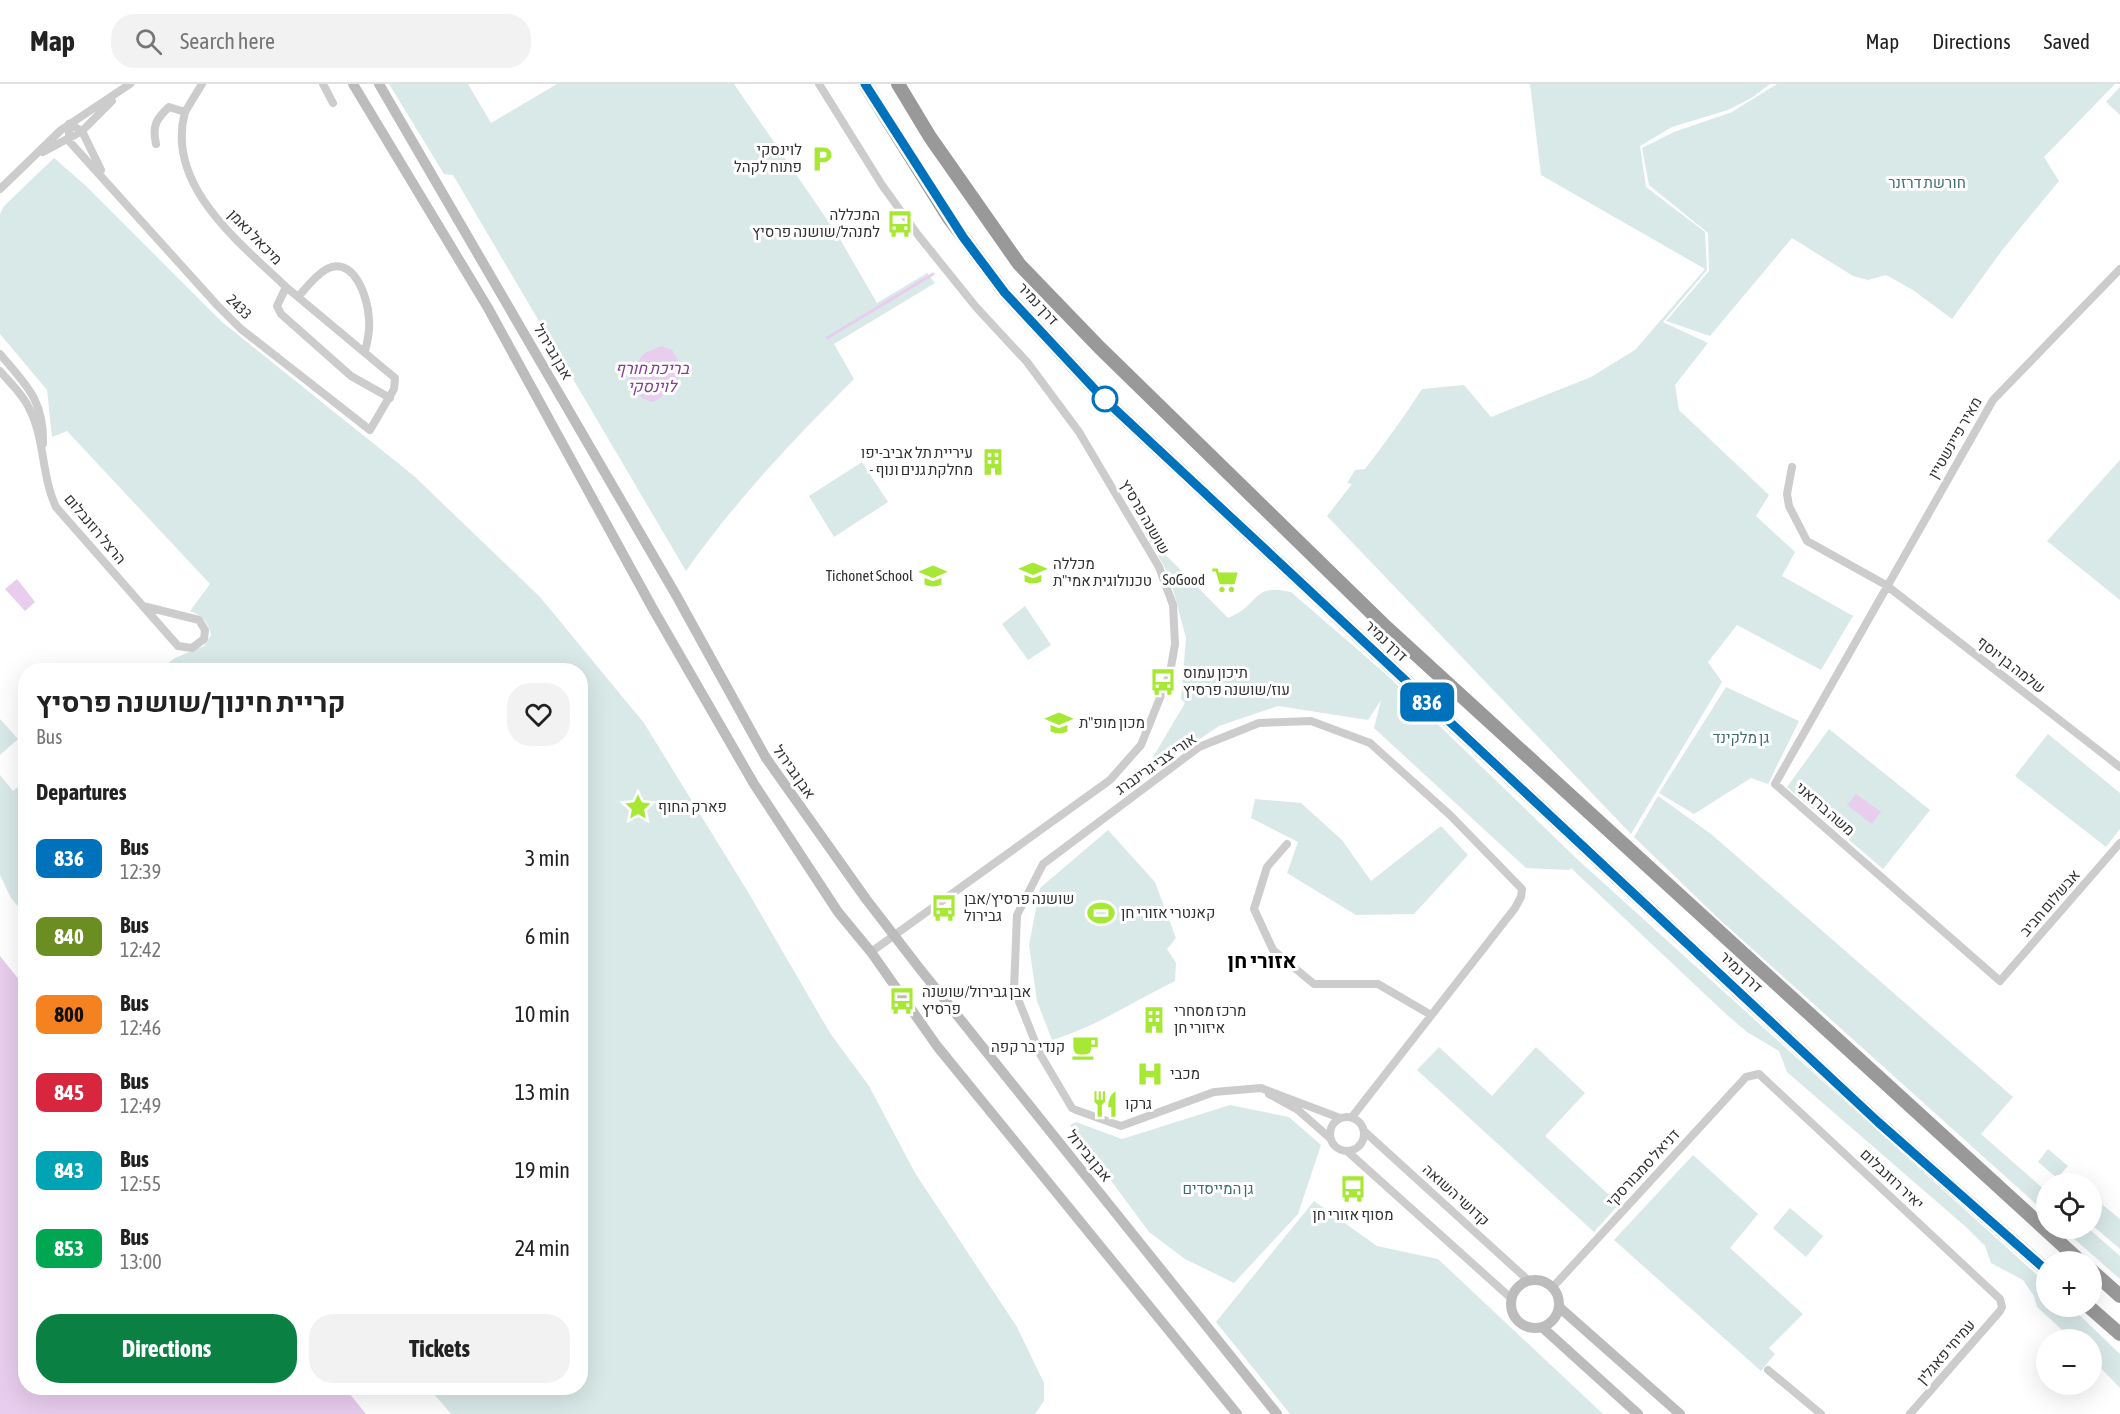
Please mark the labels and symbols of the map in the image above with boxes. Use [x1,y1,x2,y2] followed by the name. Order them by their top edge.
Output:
[734,141,802,175] place label: לוינסקי פתוח לקהל
[807,144,837,174] parking icon: לוינסקי פתוח לקהל
[1888,174,1966,191] park label: חורשת דרזנר
[225,205,286,268] street label: מיכאל נאמן
[752,206,880,240] place label: המכללה למנהל/שושנה פרסיץ
[885,209,915,239] bus stop icon: המכללה למנהל/שושנה פרסיץ
[1015,279,1062,328] street label: דרך נמיר
[223,291,255,323] street label: 2433
[531,321,576,383] street label: אבן גבירול
[615,359,689,396] water label: בריכת חורף לוינסקי
[1092,386,1118,412] unlabelled marker
[1924,394,1985,482] street label: מאיר פיינשטיין
[861,444,973,478] place label: עיריית תל אביב-יפו - מחלקת גנים ונוף
[978,447,1008,477] building icon: עיריית תל אביב-יפו - מחלקת גנים ונוף
[1117,476,1174,557] street label: שושנה פרסיץ
[61,490,130,567] street label: הרצל רוזנבלום
[1053,555,1152,589] place label: מכללה טכנולוגית אמי"ת
[1018,558,1048,588] school or university icon: מכללה טכנולוגית אמי"ת
[918,561,948,591] school or university icon: Tichonet School
[1210,565,1240,595] supermarket icon: SoGood
[826,567,913,584] place label: Tichonet School
[1162,571,1205,588] place label: SoGood
[1362,617,1411,665] street label: דרך נמיר
[1974,633,2049,696] street label: שלמה בן יוסף
[1183,664,1290,698] place label: תיכון עמוס עוז/שושנה פרסיץ
[1148,667,1178,697] bus stop icon: תיכון עמוס עוז/שושנה פרסיץ
[1392,682,1462,722] line badge: 836
[1044,708,1074,738] school or university icon: מכון מופ"ת
[1079,714,1145,731] place label: מכון מופ"ת
[1112,729,1199,798] street label: אורי צבי גרינברג
[1713,729,1769,746] park label: גן מלקינד
[770,742,819,802] street label: אבן גבירול
[1792,778,1858,839] street label: משה ברזאני
[623,792,653,822] place icon: פארק החוף
[658,798,727,815] place label: פארק החוף
[2016,866,2083,939] street label: אבשלום חביב
[964,890,1074,924] place label: שושנה פרסיץ/אבן גבירול
[929,893,959,923] bus stop icon: שושנה פרסיץ/אבן גבירול
[1086,898,1116,928] sports icon: קאנטרי אזורי חן
[1121,904,1215,921] place label: קאנטרי אזורי חן
[1227,948,1297,972] district label: אזורי חן
[1717,948,1766,996] street label: דרך נמיר
[922,983,1031,1017] place label: אבן גבירול/שושנה פרסיץ
[887,986,917,1016] bus stop icon: אבן גבירול/שושנה פרסיץ
[1174,1002,1246,1036] place label: מרכז מסחרי איזורי חן
[1139,1005,1169,1035] building icon: מרכז מסחרי איזורי חן
[1070,1032,1100,1062] cafe icon: קנדי בר קפה
[991,1038,1065,1055] place label: קנדי בר קפה
[1135,1059,1165,1089] hospital icon: מכבי
[1170,1065,1200,1082] place label: מכבי
[1090,1089,1120,1119] restaurant icon: גרקו
[1125,1095,1152,1112] place label: גרקו
[1603,1125,1683,1210] street label: דניאל סמבורסקי
[1063,1126,1115,1185] street label: אבן גבירול
[1857,1145,1927,1212] street label: יאיר רוזנבלום
[1420,1160,1493,1229] street label: קדושי השואה
[1338,1174,1368,1204] bus stop icon: מסוף אזורי חן
[1183,1180,1254,1197] park label: גן המייסדים
[1312,1206,1394,1223] place label: מסוף אזורי חן
[1913,1316,1978,1387] street label: עמיחי פאגלין

